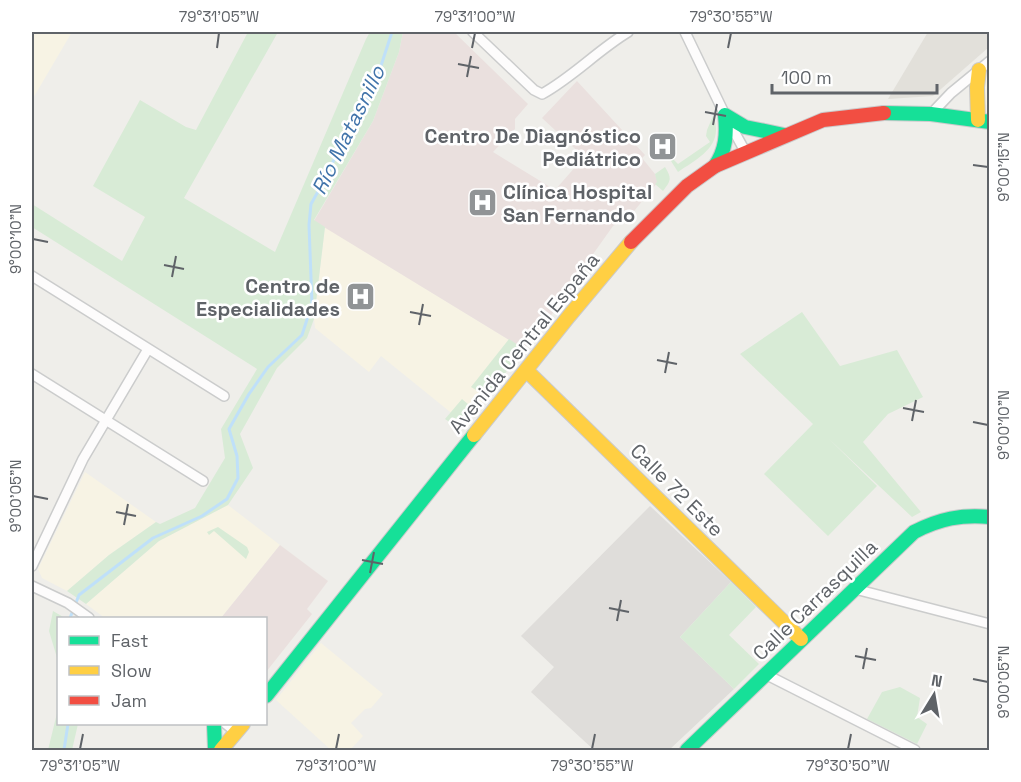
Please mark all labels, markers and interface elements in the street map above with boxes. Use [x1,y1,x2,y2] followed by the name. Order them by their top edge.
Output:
[179,7,259,26] text: 79°31'05"W
[435,7,515,26] text: 79°31'00"W
[689,7,773,26] text: 79°30'55"W
[772,57,937,95] scale bar
[305,60,391,199] water label: Río Matasnillo
[781,66,832,89] text: 100 m
[425,123,641,172] place label: Centro De Diagnóstico Pediátrico
[646,131,678,163] hospital icon: Centro De Diagnóstico Pediátrico
[994,132,1013,202] text: 9°00'15"N
[503,179,652,228] place label: Clínica Hospital San Fernando
[466,187,498,219] hospital icon: Clínica Hospital San Fernando
[6,204,25,274] text: 9°00'10"N
[443,247,605,439] street label: Avenida Central España
[196,273,340,322] place label: Centro de Especialidades
[345,281,377,313] hospital icon: Centro de Especialidades
[994,390,1013,460] text: 9°00'10"N
[625,438,729,542] street label: Calle 72 Este
[6,460,25,532] text: 9°00'05"N
[747,534,883,666] street label: Calle Carrasquilla
[57,617,267,725] legend
[111,629,148,652] text: Fast
[994,646,1013,718] text: 9°00'05"N
[111,659,152,682] text: Slow
[904,665,964,725] north arrow
[929,669,944,692] text: N
[111,689,147,712] text: Jam
[40,756,120,775] text: 79°31'05"W
[296,756,376,775] text: 79°31'00"W
[550,756,634,775] text: 79°30'55"W
[806,756,890,775] text: 79°30'50"W

